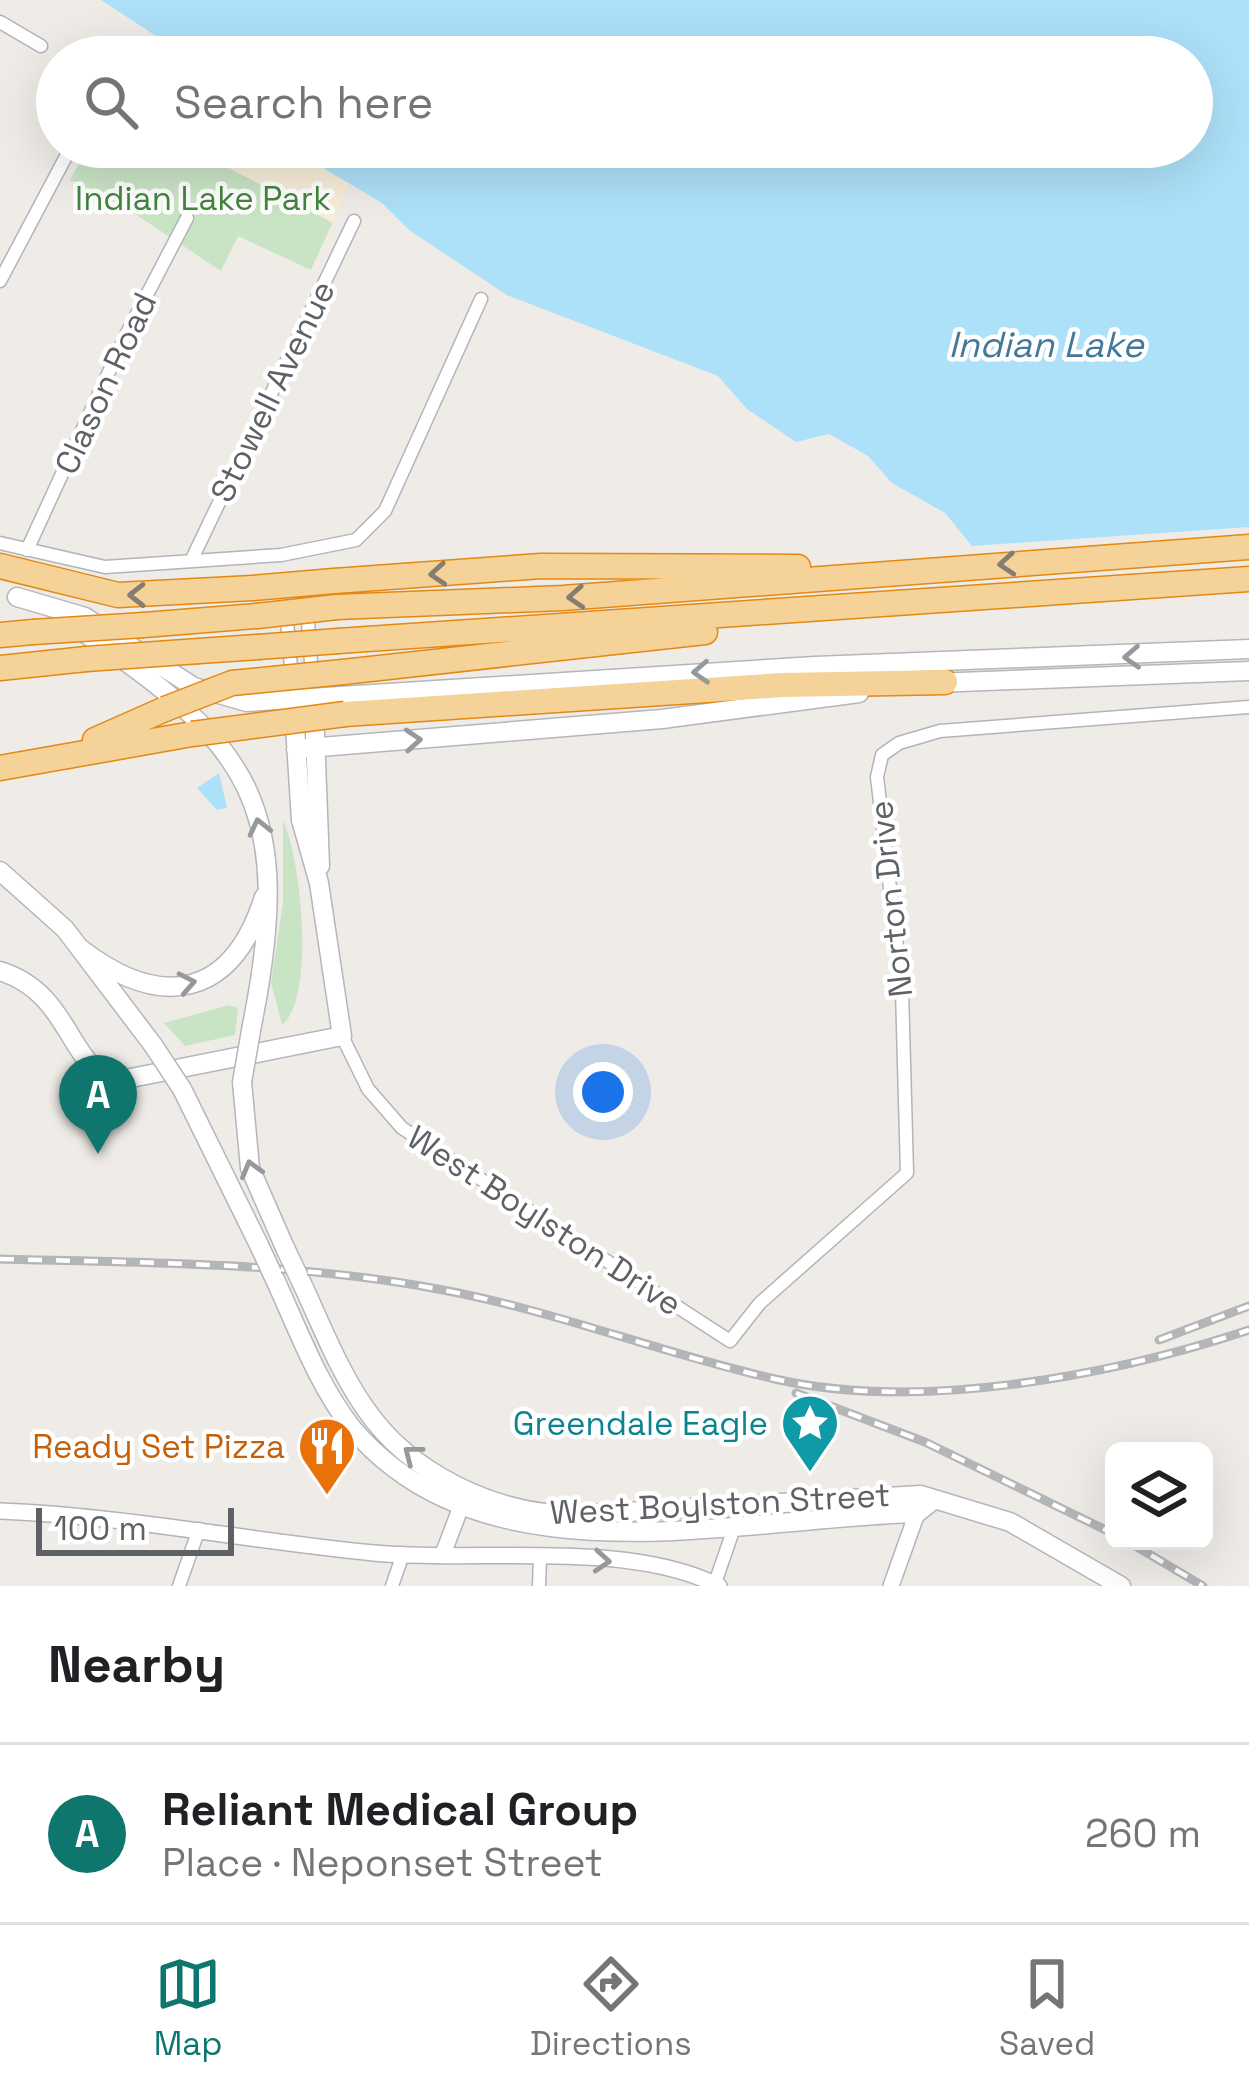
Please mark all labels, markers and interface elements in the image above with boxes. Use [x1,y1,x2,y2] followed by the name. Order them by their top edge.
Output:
[36,36,1213,168] search box
[78,69,144,135] icon: search
[174,74,433,131] text: Search here
[75,178,331,220] park label: Indian Lake Park
[201,274,345,509] street label: Stowell Avenue
[46,286,166,481] street label: Clason Road
[949,322,1145,368] water label: Indian Lake
[997,551,1016,577] one-way arrow
[428,560,447,586] one-way arrow
[127,582,145,608] one-way arrow
[566,583,585,609] one-way arrow
[1122,643,1141,669] one-way arrow
[691,659,710,685] one-way arrow
[404,727,423,753] one-way arrow
[860,798,922,999] street label: Norton Drive
[247,818,272,838] one-way arrow
[177,971,197,997] one-way arrow
[59,1055,137,1154] pin: A
[573,1062,633,1122] your location
[399,1116,690,1325] street label: West Boylston Drive
[241,1159,266,1180] one-way arrow
[779,1392,841,1474] place icon: Greendale Eagle
[513,1403,768,1445] place label: Greendale Eagle
[296,1415,358,1497] restaurant icon: Ready Set Pizza
[32,1426,285,1468] place label: Ready Set Pizza
[1105,1442,1213,1550] map controls
[1105,1442,1213,1550] button: layers
[403,1447,425,1468] one-way arrow
[549,1474,891,1534] street label: West Boylston Street
[36,1502,234,1555] scale bar
[54,1508,147,1550] text: 100 m
[593,1548,612,1574] one-way arrow
[48,1632,225,1697] text: Nearby
[162,1781,638,1838] text: Reliant Medical Group
[75,1809,99,1858] text: A
[1085,1809,1201,1858] text: 260 m
[162,1838,603,1887] text: Place · Neponset Street
[154,1951,222,2065] tab: Map
[530,1951,692,2065] tab: Directions
[999,1951,1095,2065] tab: Saved

